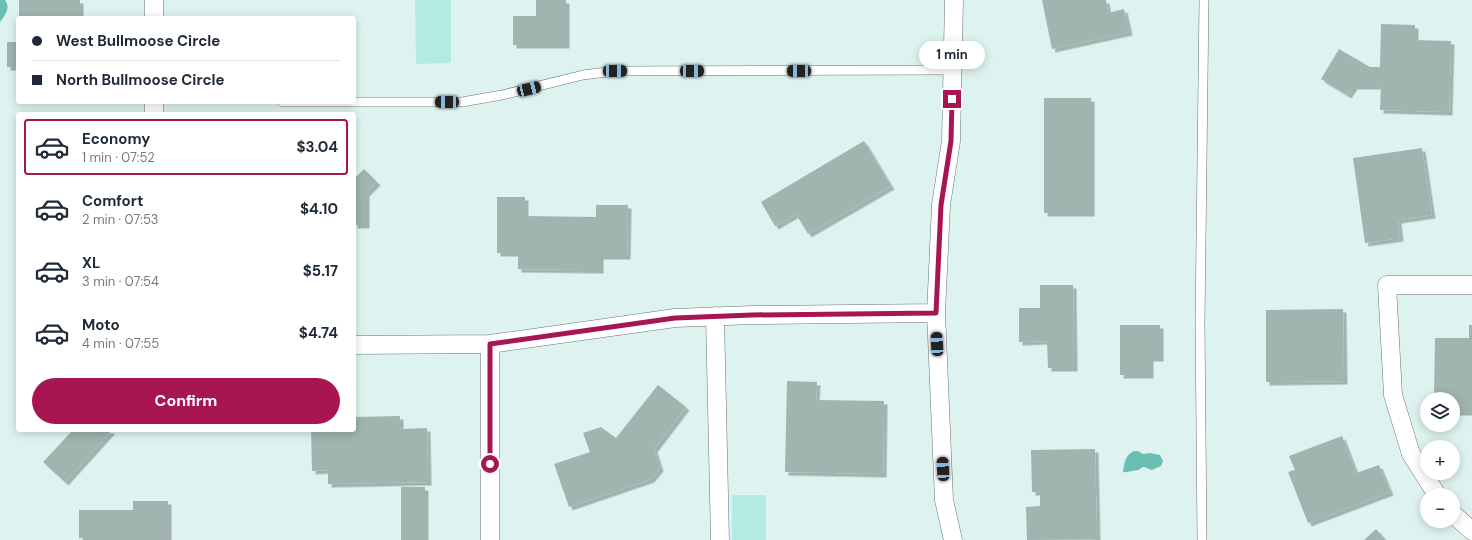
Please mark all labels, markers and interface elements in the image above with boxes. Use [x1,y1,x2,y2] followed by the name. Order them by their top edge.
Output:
[56,31,220,51] text: West Bullmoose Circle
[919,41,985,69] callout: 1 min
[936,46,968,63] text: 1 min
[603,65,627,77] car
[680,65,704,77] car
[787,65,811,77] car
[56,70,225,90] text: North Bullmoose Circle
[516,80,542,98] car
[943,90,961,108] route end
[435,96,459,108] car
[34,129,70,165] icon: car
[82,129,150,149] text: Economy
[296,137,338,157] text: $3.04
[82,149,155,166] text: 1 min · 07:52
[34,191,70,227] icon: car
[82,191,143,211] text: Comfort
[300,199,338,219] text: $4.10
[82,211,159,228] text: 2 min · 07:53
[34,253,70,289] icon: car
[82,253,100,273] text: XL
[303,261,338,281] text: $5.17
[82,273,159,290] text: 3 min · 07:54
[34,315,70,351] icon: car
[82,315,120,335] text: Moto
[299,323,338,343] text: $4.74
[930,332,944,356] car
[82,335,159,352] text: 4 min · 07:55
[32,378,340,424] button: Confirm
[1420,392,1460,528] map controls
[1420,392,1460,432] button: layers
[1420,440,1460,480] button: +
[481,455,499,473] route start
[936,457,950,481] car
[1420,488,1460,528] button: −

